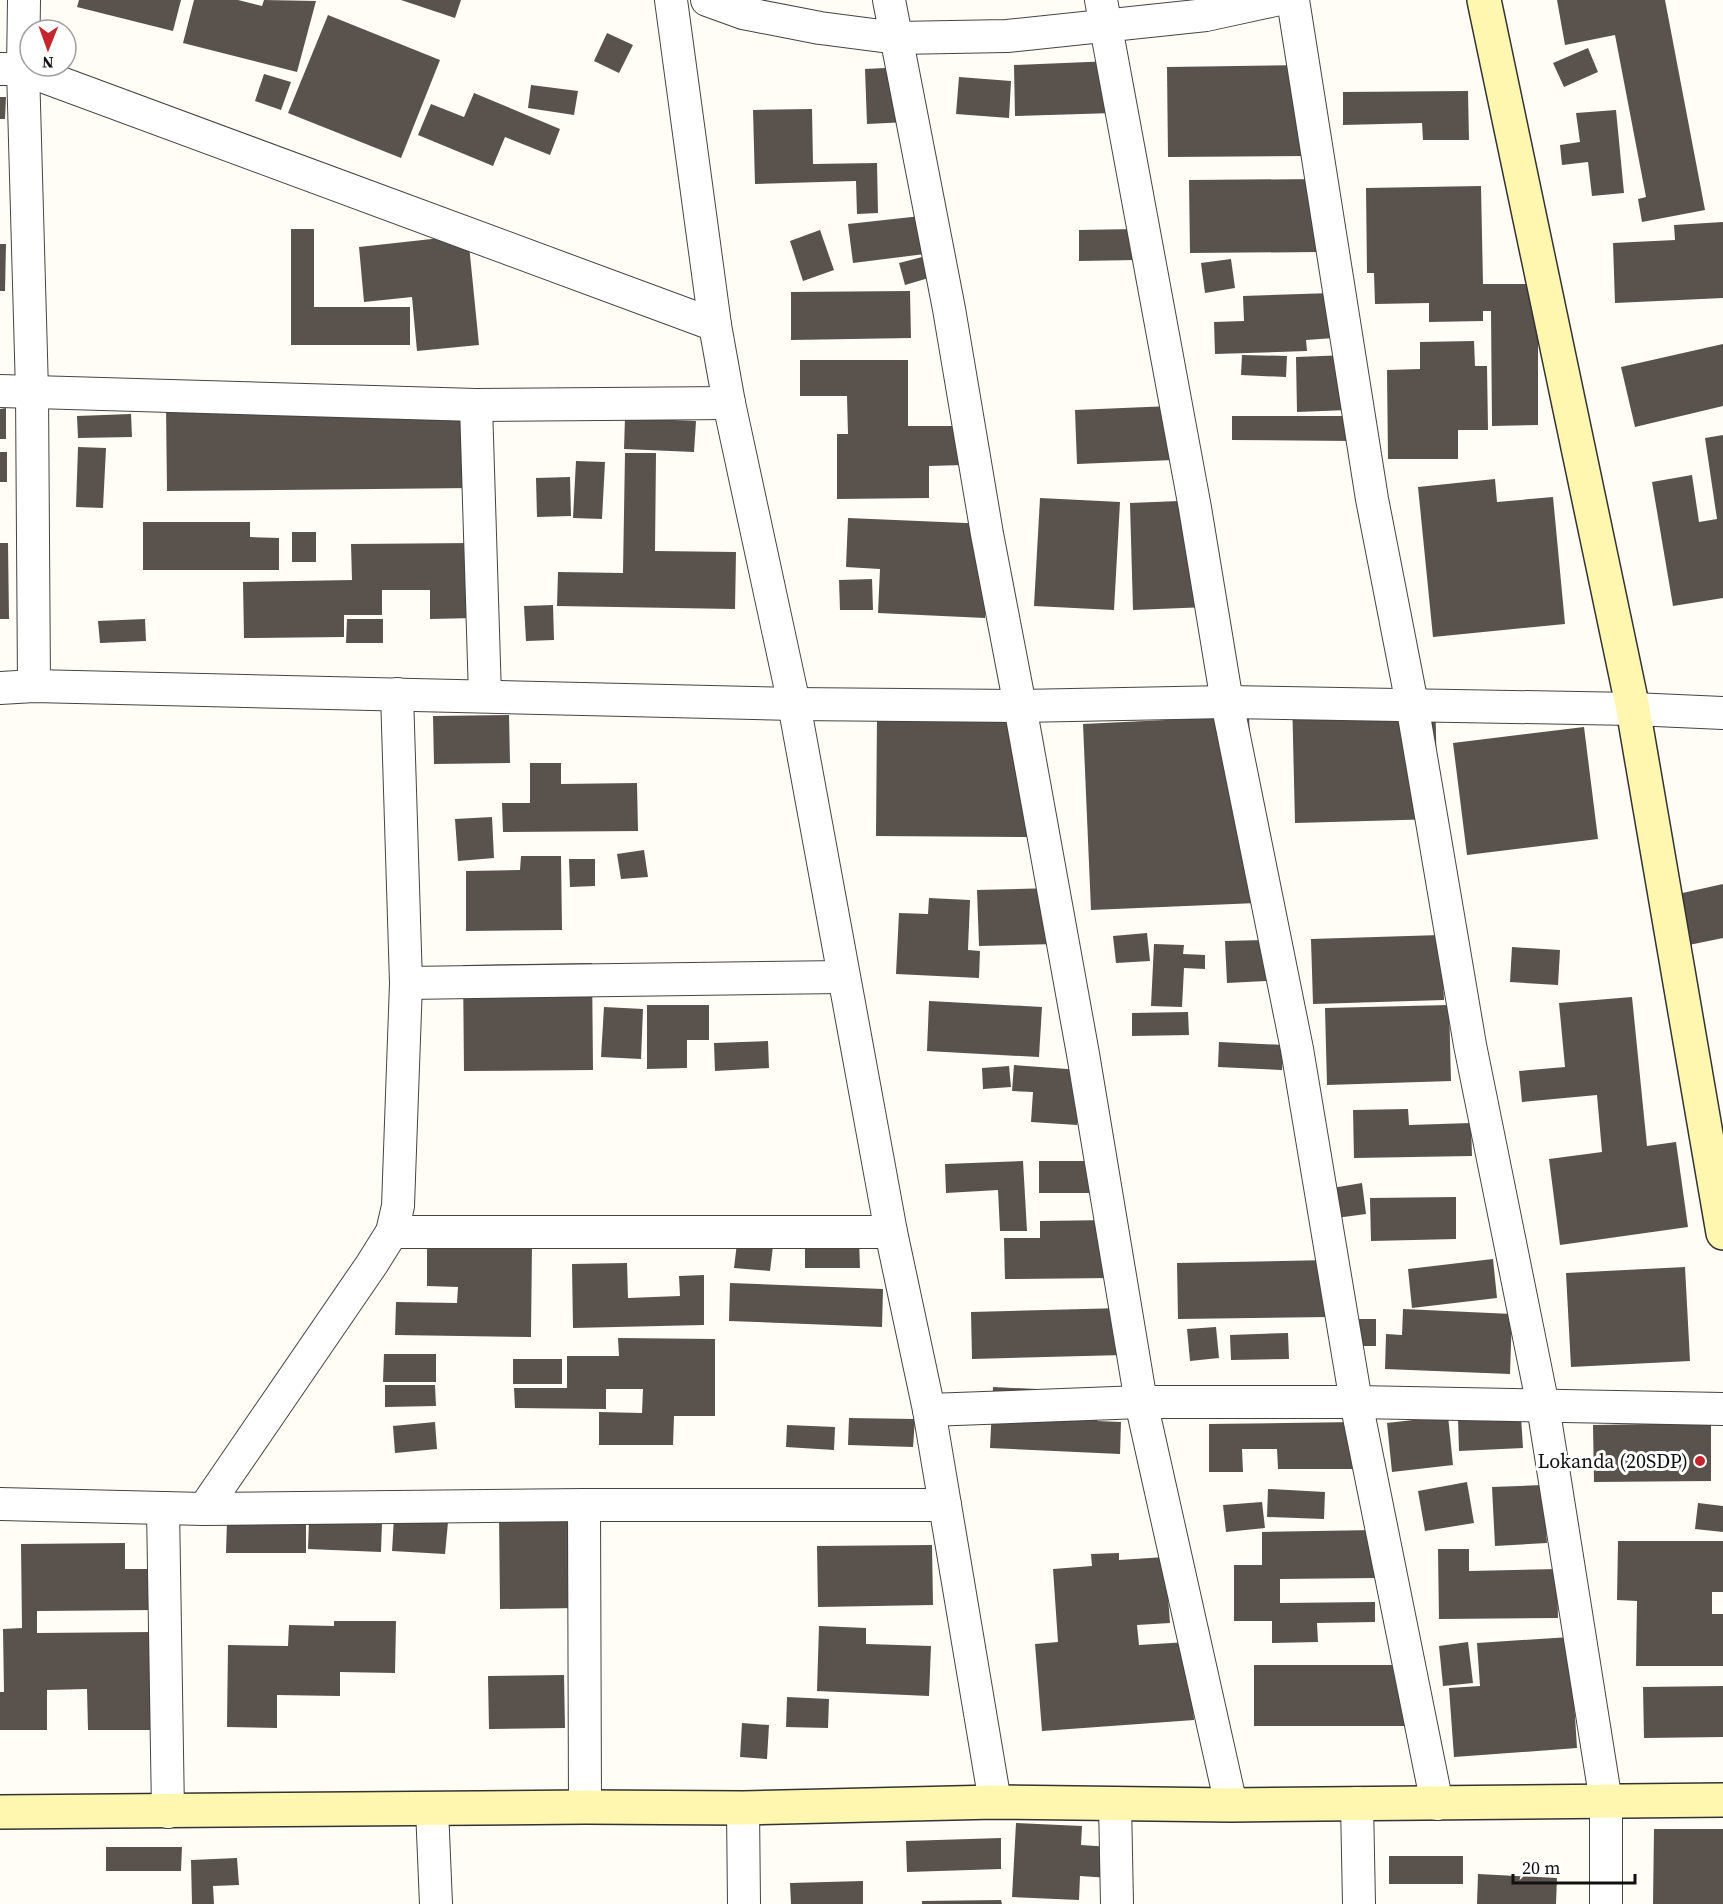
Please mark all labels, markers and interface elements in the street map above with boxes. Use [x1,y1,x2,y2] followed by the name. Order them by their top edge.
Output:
[18,18,78,78] north arrow
[41,52,54,74] text: N
[1537,1447,1688,1475] place label: Lokanda (20SDP)
[1693,1454,1707,1468] marker: Lokanda (20SDP)
[1513,1847,1634,1885] scale bar
[1522,1855,1560,1880] text: 20 m

